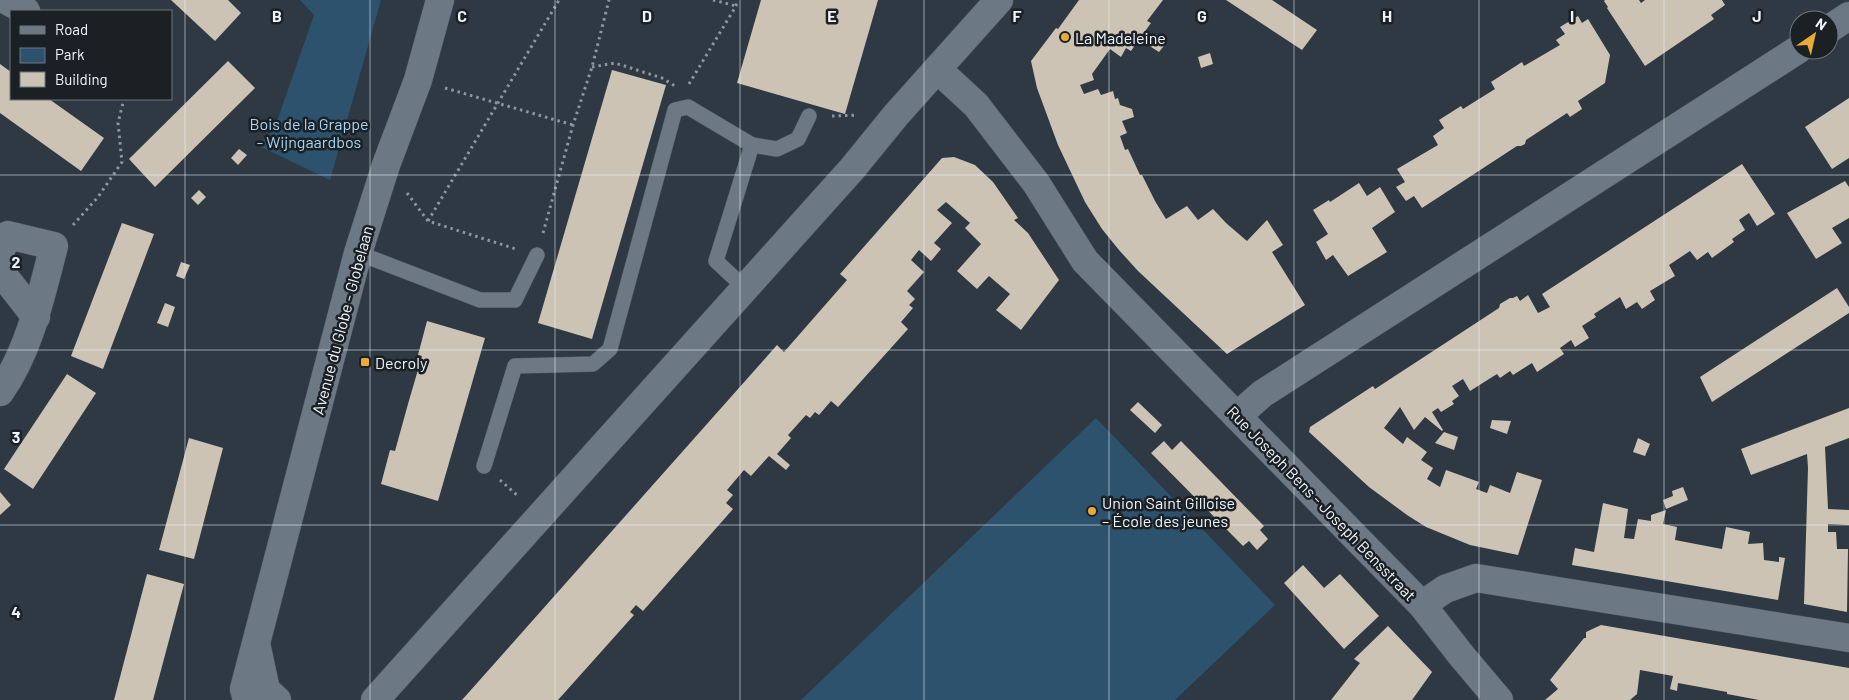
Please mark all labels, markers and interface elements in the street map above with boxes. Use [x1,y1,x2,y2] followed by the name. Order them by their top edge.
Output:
[272,6,282,25] text: B
[457,6,467,25] text: C
[642,6,652,25] text: D
[827,6,837,25] text: E
[1013,6,1022,25] text: F
[1197,6,1207,25] text: G
[1382,6,1392,25] text: H
[1570,6,1574,25] text: I
[1752,6,1762,25] text: J
[10,10,172,100] legend
[1789,10,1839,60] north arrow
[1813,14,1830,33] text: N
[55,20,88,38] text: Road
[1075,28,1166,47] place label: La Madeleine
[1059,31,1071,43] marker: La Madeleine
[55,45,85,63] text: Park
[55,70,108,88] text: Building
[249,114,369,151] park label: Bois de la Grappe - Wijngaardbos
[308,224,376,416] street label: Avenue du Globe - Globelaan
[12,252,21,271] text: 2
[375,353,428,372] place label: Decroly
[359,356,371,368] marker: Decroly
[1224,402,1420,604] street label: Rue Joseph Bens - Joseph Bensstraat
[12,427,20,446] text: 3
[1102,493,1235,530] place label: Union Saint Gilloise – École des jeunes
[1086,505,1098,517] marker: Union Saint Gilloise – École des jeunes
[11,602,21,621] text: 4

